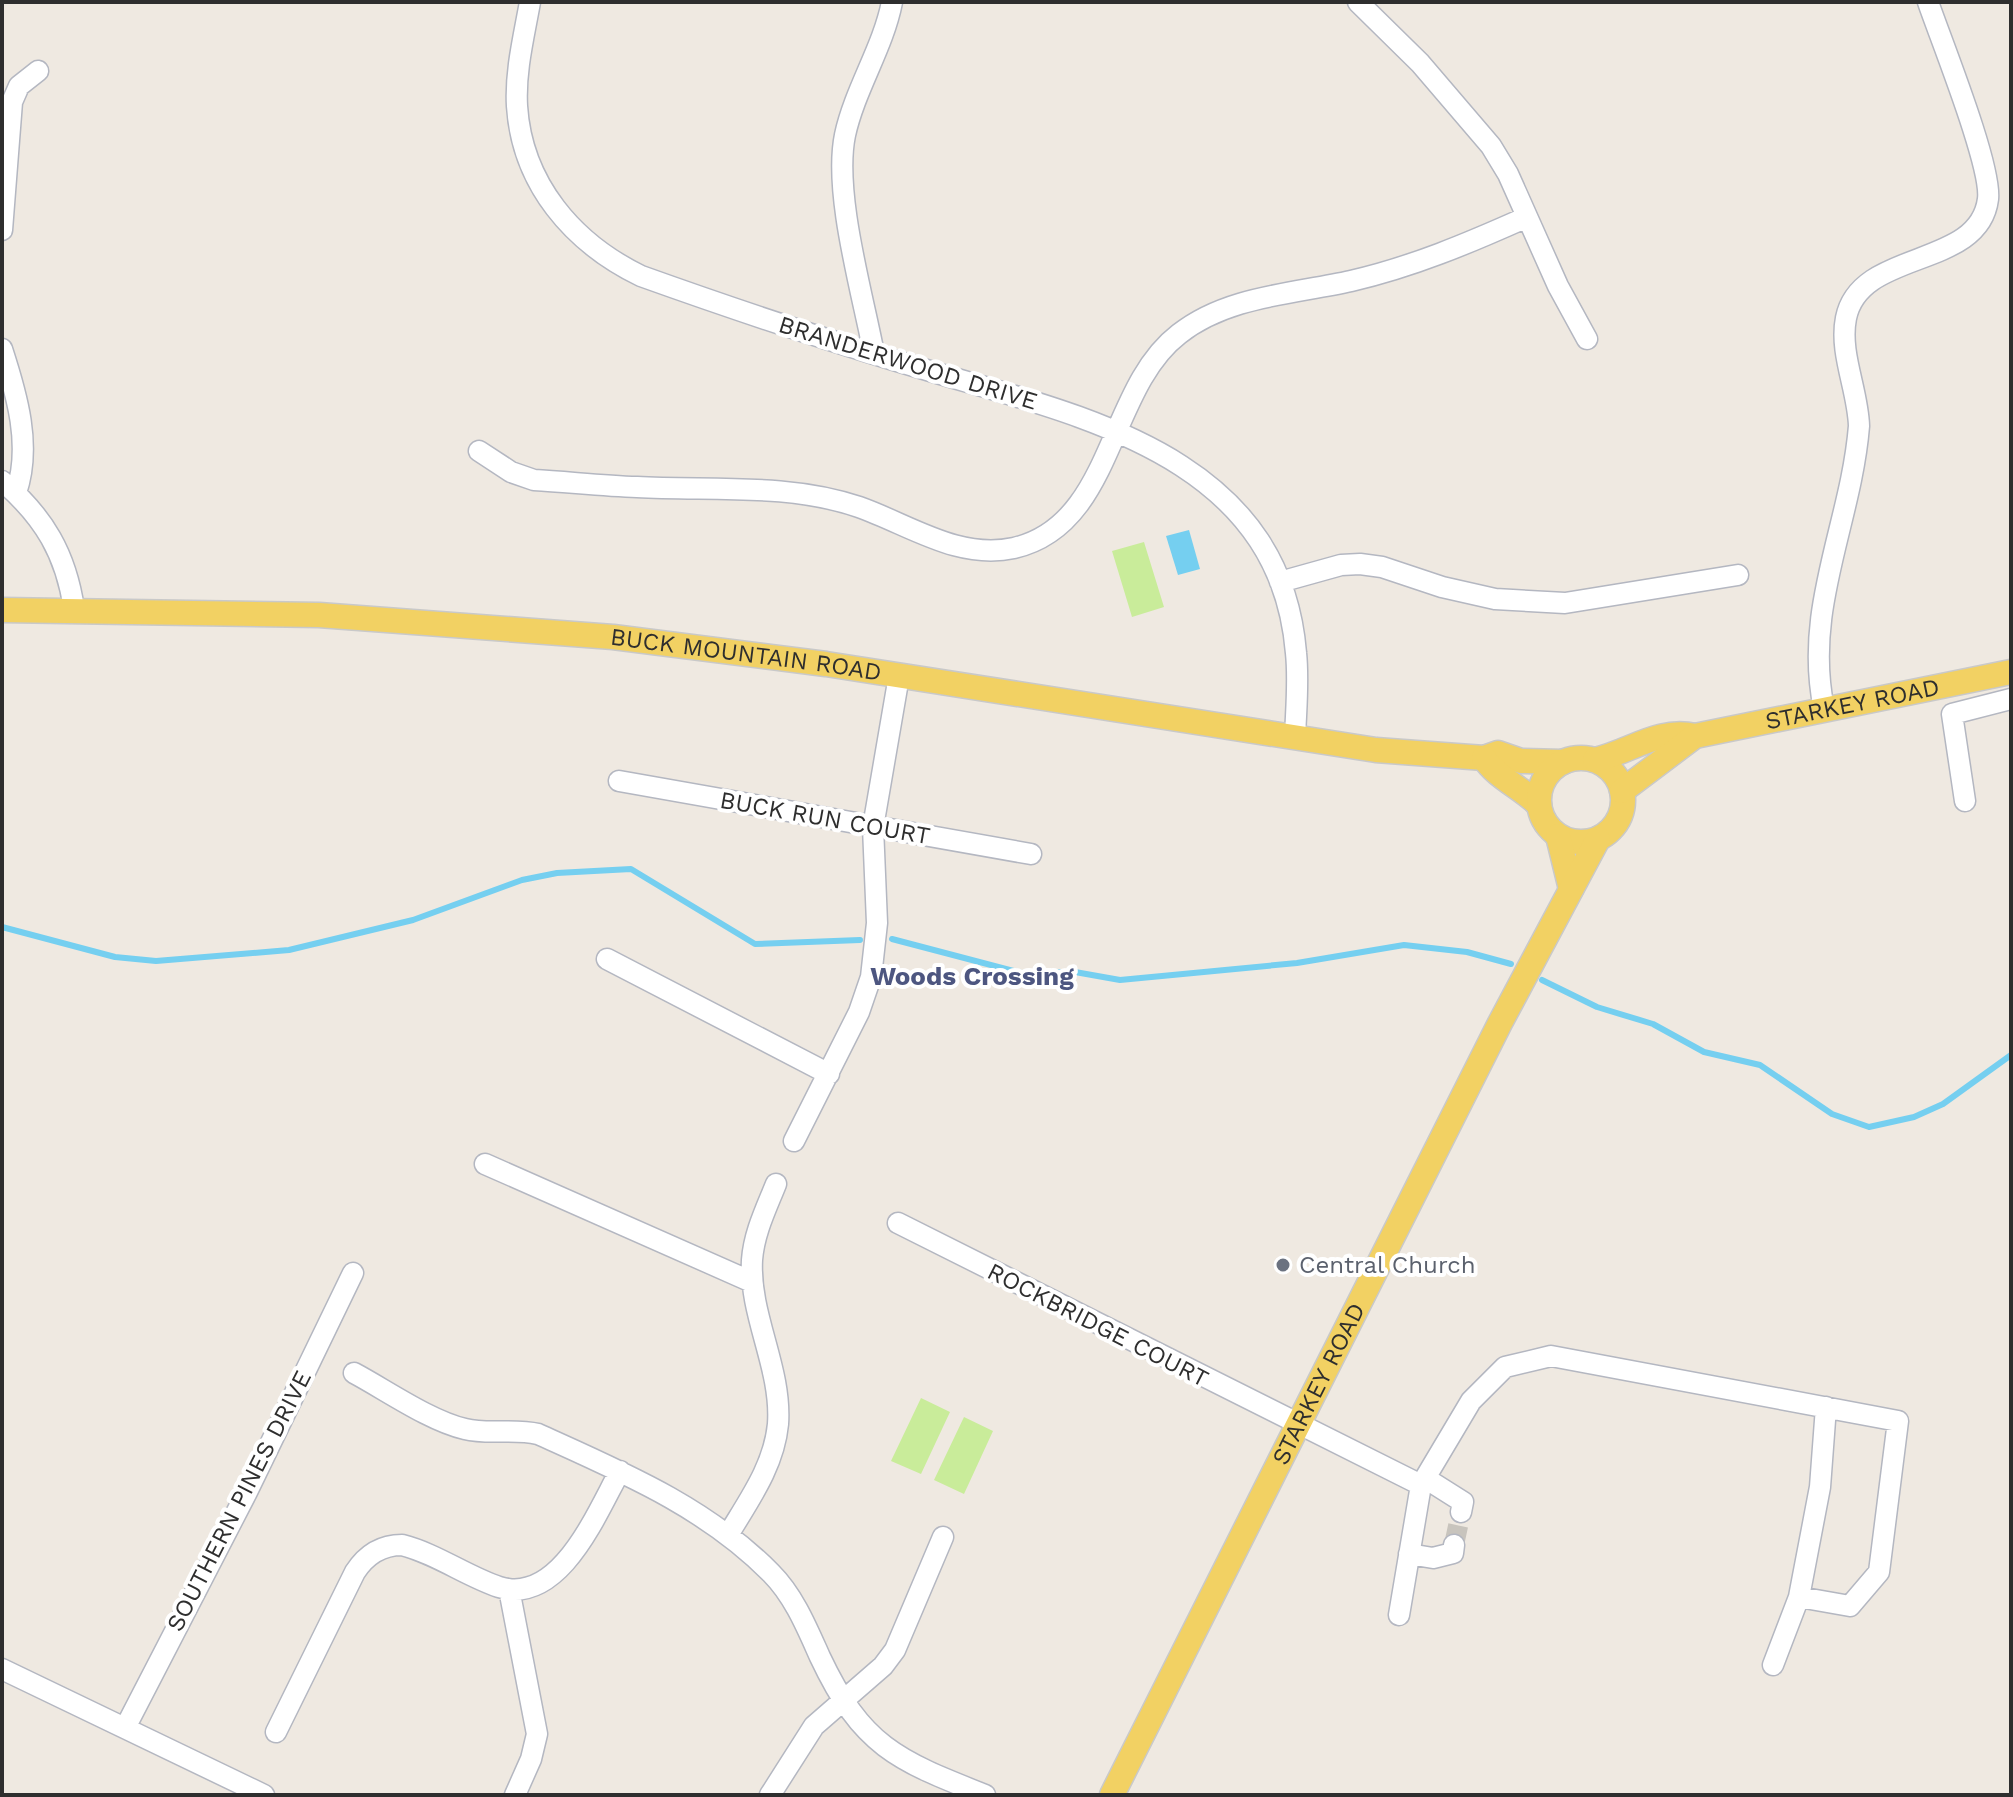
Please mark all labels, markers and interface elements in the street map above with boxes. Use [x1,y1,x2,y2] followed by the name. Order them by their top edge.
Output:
[775,310,1041,416] street label: BRANDERWOOD DRIVE
[609,623,884,687] street label: BUCK MOUNTAIN ROAD
[1763,673,1942,735] street label: STARKEY ROAD
[718,786,932,850] street label: BUCK RUN COURT
[870,961,1074,991] district label: Woods Crossing
[1299,1251,1476,1279] place label: Central Church
[1274,1256,1292,1274] marker: Central Church
[983,1257,1213,1393] street label: ROCKBRIDGE COURT
[1266,1299,1371,1469] street label: STARKEY ROAD
[161,1366,317,1636] street label: SOUTHERN PINES DRIVE

